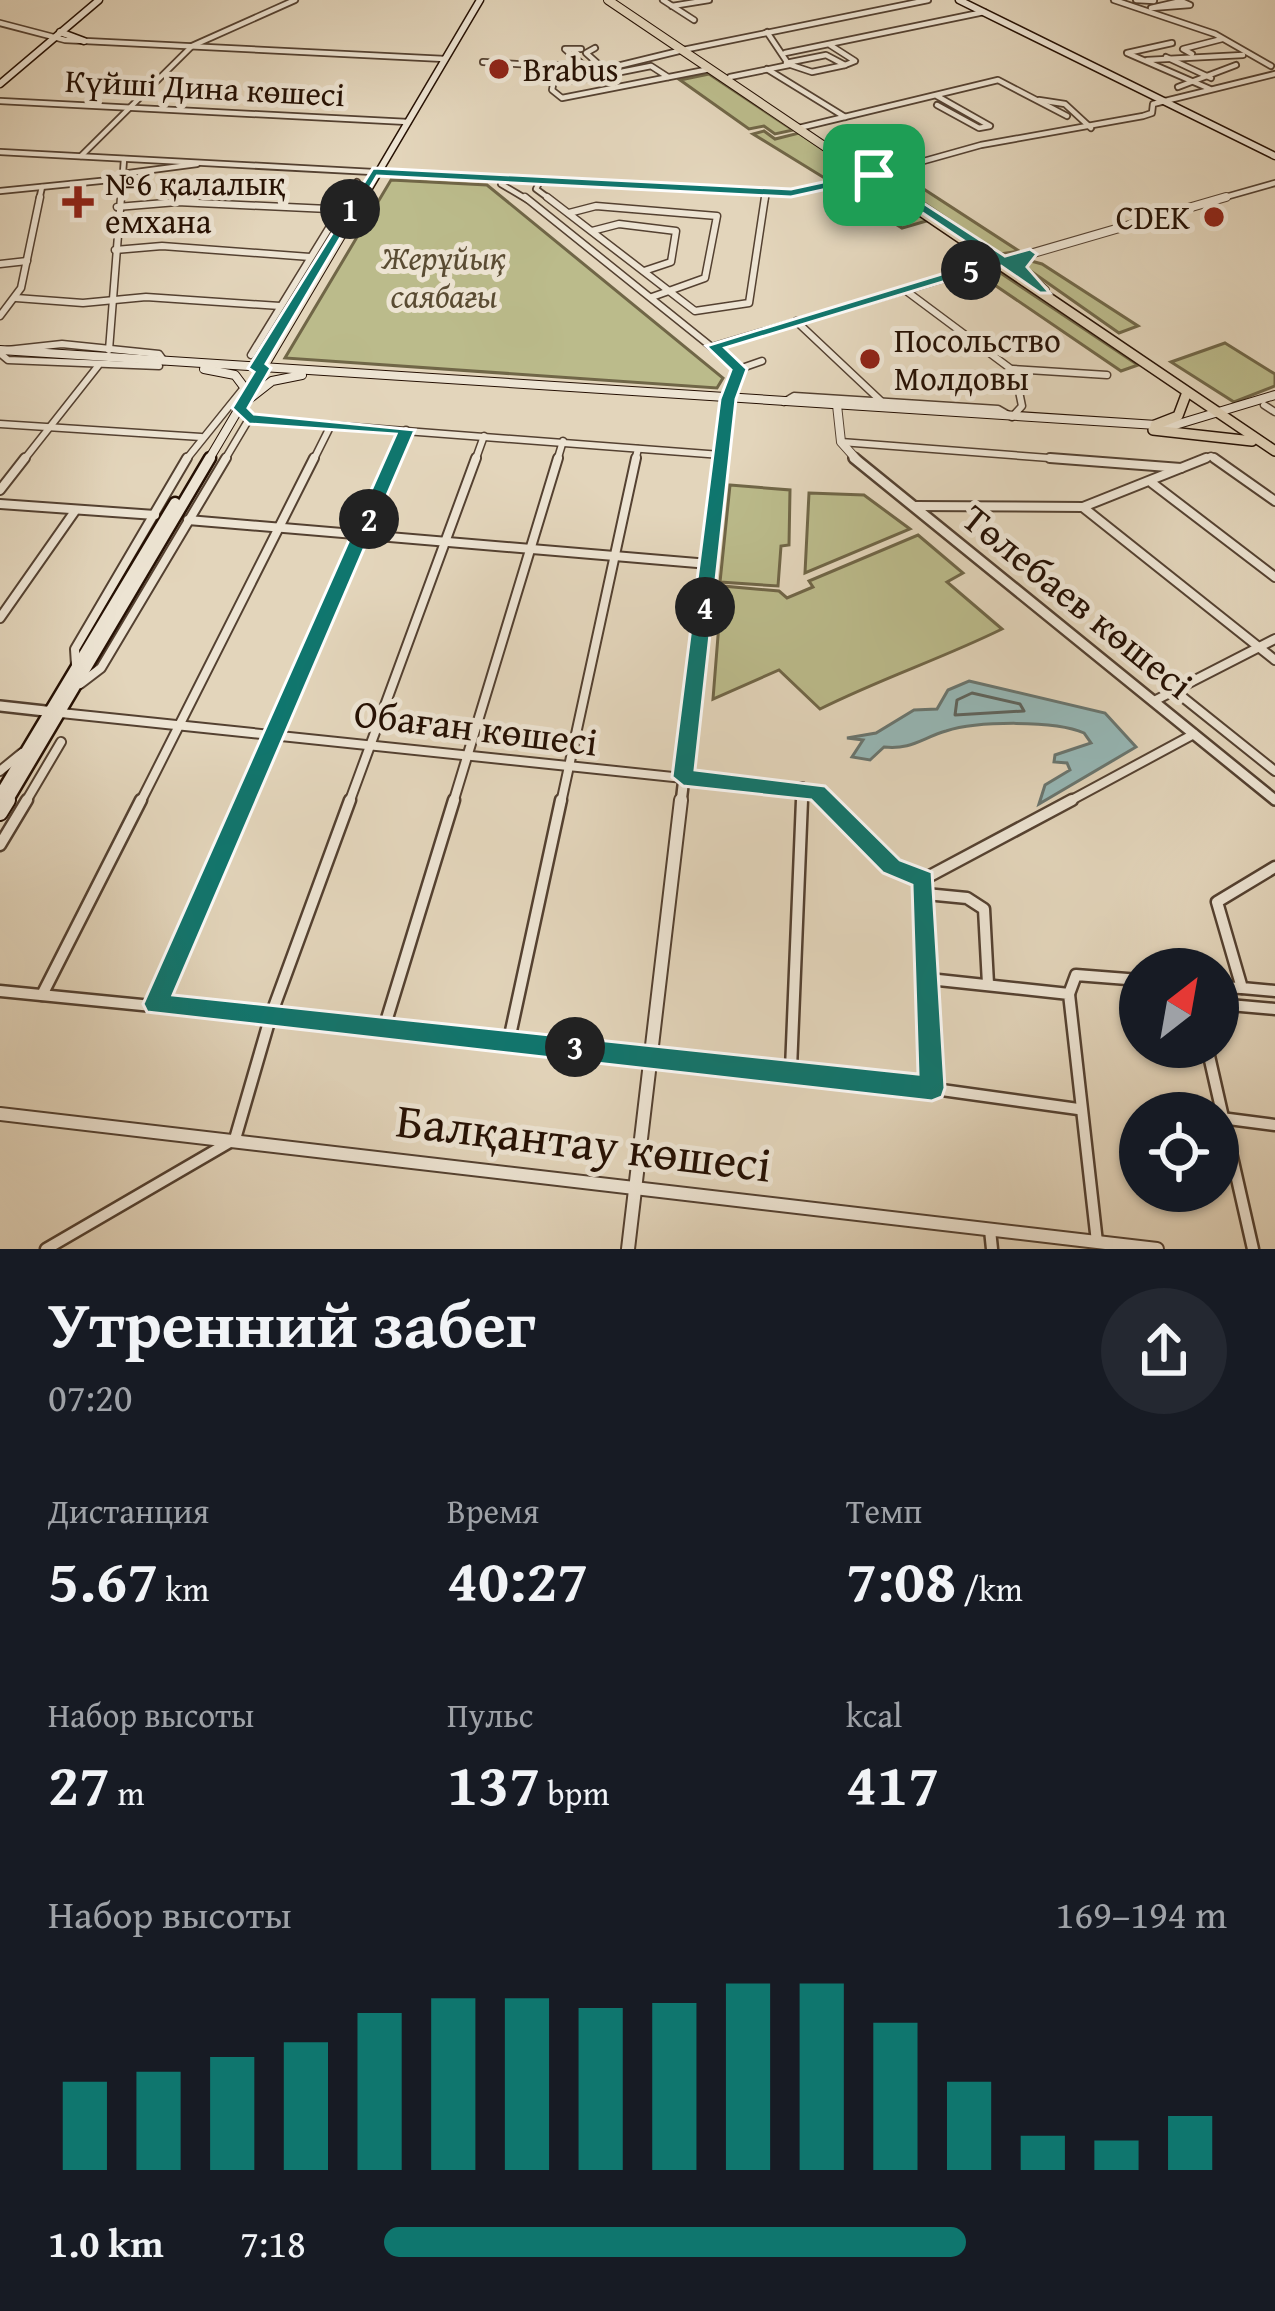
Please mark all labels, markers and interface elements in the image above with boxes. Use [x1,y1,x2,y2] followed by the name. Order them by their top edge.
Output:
[523,45,619,93] place label: Brabus
[64,56,346,118] street label: Күйші Дина көшесі
[486,56,512,82] marker: Brabus
[823,124,925,226] pin
[841,142,907,208] icon: arrive
[105,159,286,245] place label: №6 қалалық емхана
[320,179,380,239] pin: 1
[341,185,359,233] text: 1
[62,186,94,218] marker: №6 қалалық емхана
[1116,193,1190,241] place label: CDEK
[1201,204,1227,230] marker: CDEK
[381,233,506,319] park label: Жерұйық саябағы
[941,240,1001,300] pin: 5
[962,246,980,294] text: 5
[894,316,1061,402] place label: Посольство Молдовы
[857,346,883,372] marker: Посольство Молдовы
[339,489,399,549] pin: 2
[951,490,1206,712] street label: Төлебаев көшесі
[360,495,378,543] text: 2
[675,577,735,637] pin: 4
[696,583,714,631] text: 4
[351,683,601,770] street label: Обаған көшесі
[1119,948,1239,1068] north arrow
[1119,948,1239,1212] map controls
[545,1017,605,1077] pin: 3
[566,1023,584,1071] text: 3
[393,1083,775,1200] street label: Балқантау көшесі
[1119,1092,1239,1212] button: locate
[48,1274,536,1371] text: Утренний забег
[1101,1288,1227,1414] button: share
[48,1368,133,1425] text: 07:20
[48,1487,209,1535] text: Дистанция
[447,1487,539,1535] text: Время
[846,1487,922,1535] text: Темп
[48,1535,158,1623] text: 5.67
[447,1535,588,1623] text: 40:27
[846,1535,956,1623] text: 7:08
[158,1565,209,1613] text: km
[956,1565,1023,1613] text: /km
[48,1691,254,1739] text: Набор высоты
[447,1691,533,1739] text: Пульс
[846,1691,902,1739] text: kcal
[48,1739,110,1827] text: 27
[447,1739,540,1827] text: 137
[846,1739,939,1827] text: 417
[110,1769,144,1817] text: m
[540,1769,609,1817] text: bpm
[48,1885,292,1942] text: Набор высоты
[1055,1885,1227,1942] text: 169–194 m
[48,2214,164,2271] text: 1.0 km
[240,2214,306,2271] text: 7:18

